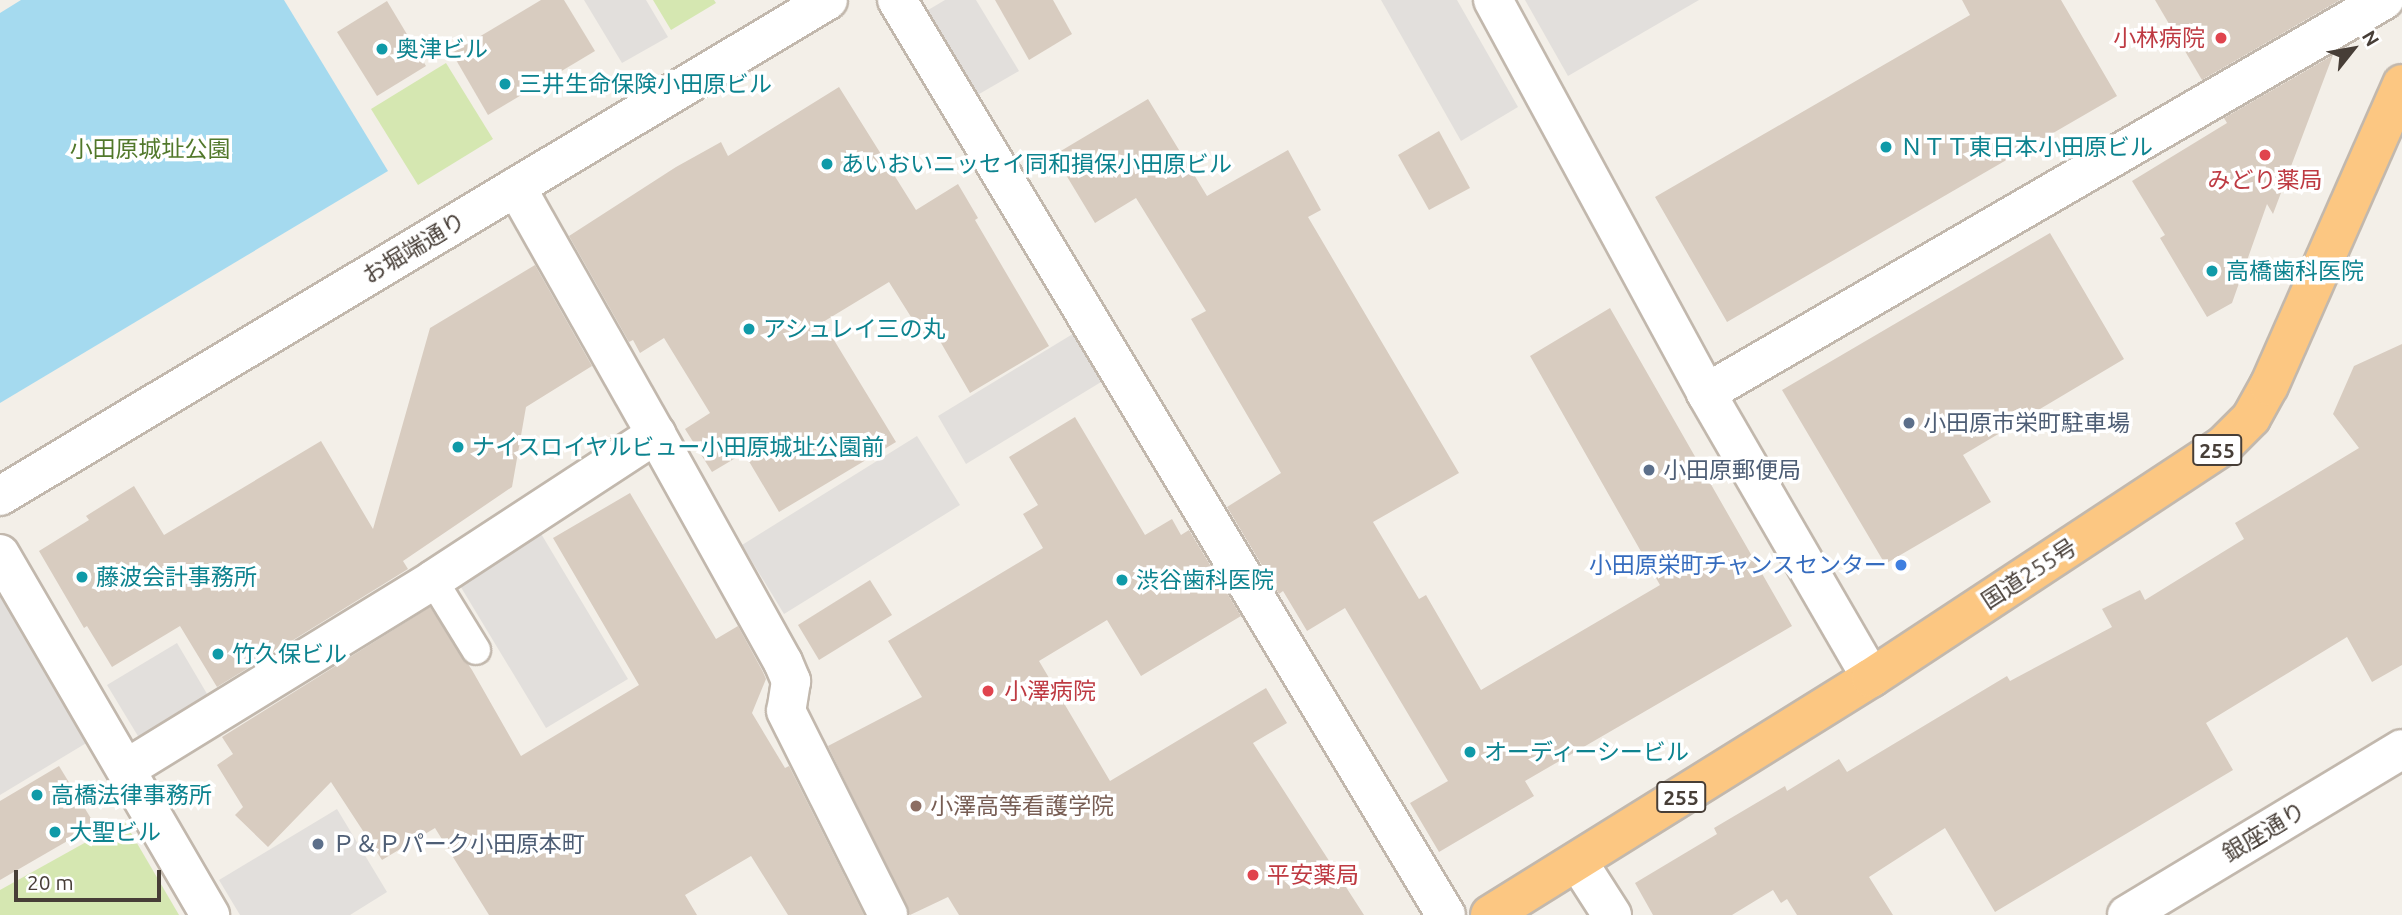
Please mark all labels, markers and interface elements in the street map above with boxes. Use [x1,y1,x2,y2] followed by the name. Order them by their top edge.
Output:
[2318,14,2388,84] north arrow
[2113,24,2205,52] place label: 小林病院
[2358,26,2384,50] text: N
[2211,28,2231,48] marker: 小林病院
[396,35,488,63] place label: 奥津ビル
[374,41,390,57] marker: 奥津ビル
[519,70,772,98] place label: 三井生命保険小田原ビル
[497,76,513,92] marker: 三井生命保険小田原ビル
[1900,133,2153,161] place label: ＮＴＴ東日本小田原ビル
[70,135,230,163] park label: 小田原城址公園
[1878,139,1894,155] marker: ＮＴＴ東日本小田原ビル
[2257,147,2273,163] marker: みどり薬局
[841,150,1232,178] place label: あいおいニッセイ同和損保小田原ビル
[819,156,835,172] marker: あいおいニッセイ同和損保小田原ビル
[2208,166,2322,194] place label: みどり薬局
[358,207,470,289] street label: お堀端通り
[2226,257,2364,285] place label: 高橋歯科医院
[2204,263,2220,279] marker: 高橋歯科医院
[763,315,947,343] place label: アシュレイ三の丸
[741,321,757,337] marker: アシュレイ三の丸
[1923,409,2130,437] place label: 小田原市栄町駐車場
[1901,415,1917,431] marker: 小田原市栄町駐車場
[472,433,886,461] place label: ナイスロイヤルビュー小田原城址公園前
[2191,433,2243,468] road number: 255
[450,439,466,455] marker: ナイスロイヤルビュー小田原城址公園前
[1663,456,1801,484] place label: 小田原郵便局
[1641,462,1657,478] marker: 小田原郵便局
[1976,533,2082,615] street label: 国道255号
[1588,551,1887,579] place label: 小田原栄町チャンスセンター
[1893,557,1909,573] marker: 小田原栄町チャンスセンター
[96,563,257,591] place label: 藤波会計事務所
[1136,566,1274,594] place label: 渋谷歯科医院
[74,569,90,585] marker: 藤波会計事務所
[1114,572,1130,588] marker: 渋谷歯科医院
[232,640,347,668] place label: 竹久保ビル
[210,646,226,662] marker: 竹久保ビル
[1004,677,1096,705] place label: 小澤病院
[978,681,998,701] marker: 小澤病院
[1484,738,1691,766] place label: オーディーシービル
[1462,744,1478,760] marker: オーディーシービル
[1655,780,1707,814] road number: 255
[51,781,212,809] place label: 高橋法律事務所
[29,787,45,803] marker: 高橋法律事務所
[930,792,1114,820] place label: 小澤高等看護学院
[2217,796,2311,868] street label: 銀座通り
[908,798,924,814] marker: 小澤高等看護学院
[69,818,161,846] place label: 大聖ビル
[47,824,63,840] marker: 大聖ビル
[332,830,585,858] place label: Ｐ＆Ｐパーク小田原本町
[310,836,326,852] marker: Ｐ＆Ｐパーク小田原本町
[18,856,164,900] scale bar
[1267,861,1359,889] place label: 平安薬局
[1245,867,1261,883] marker: 平安薬局
[27,870,74,894] text: 20 m

